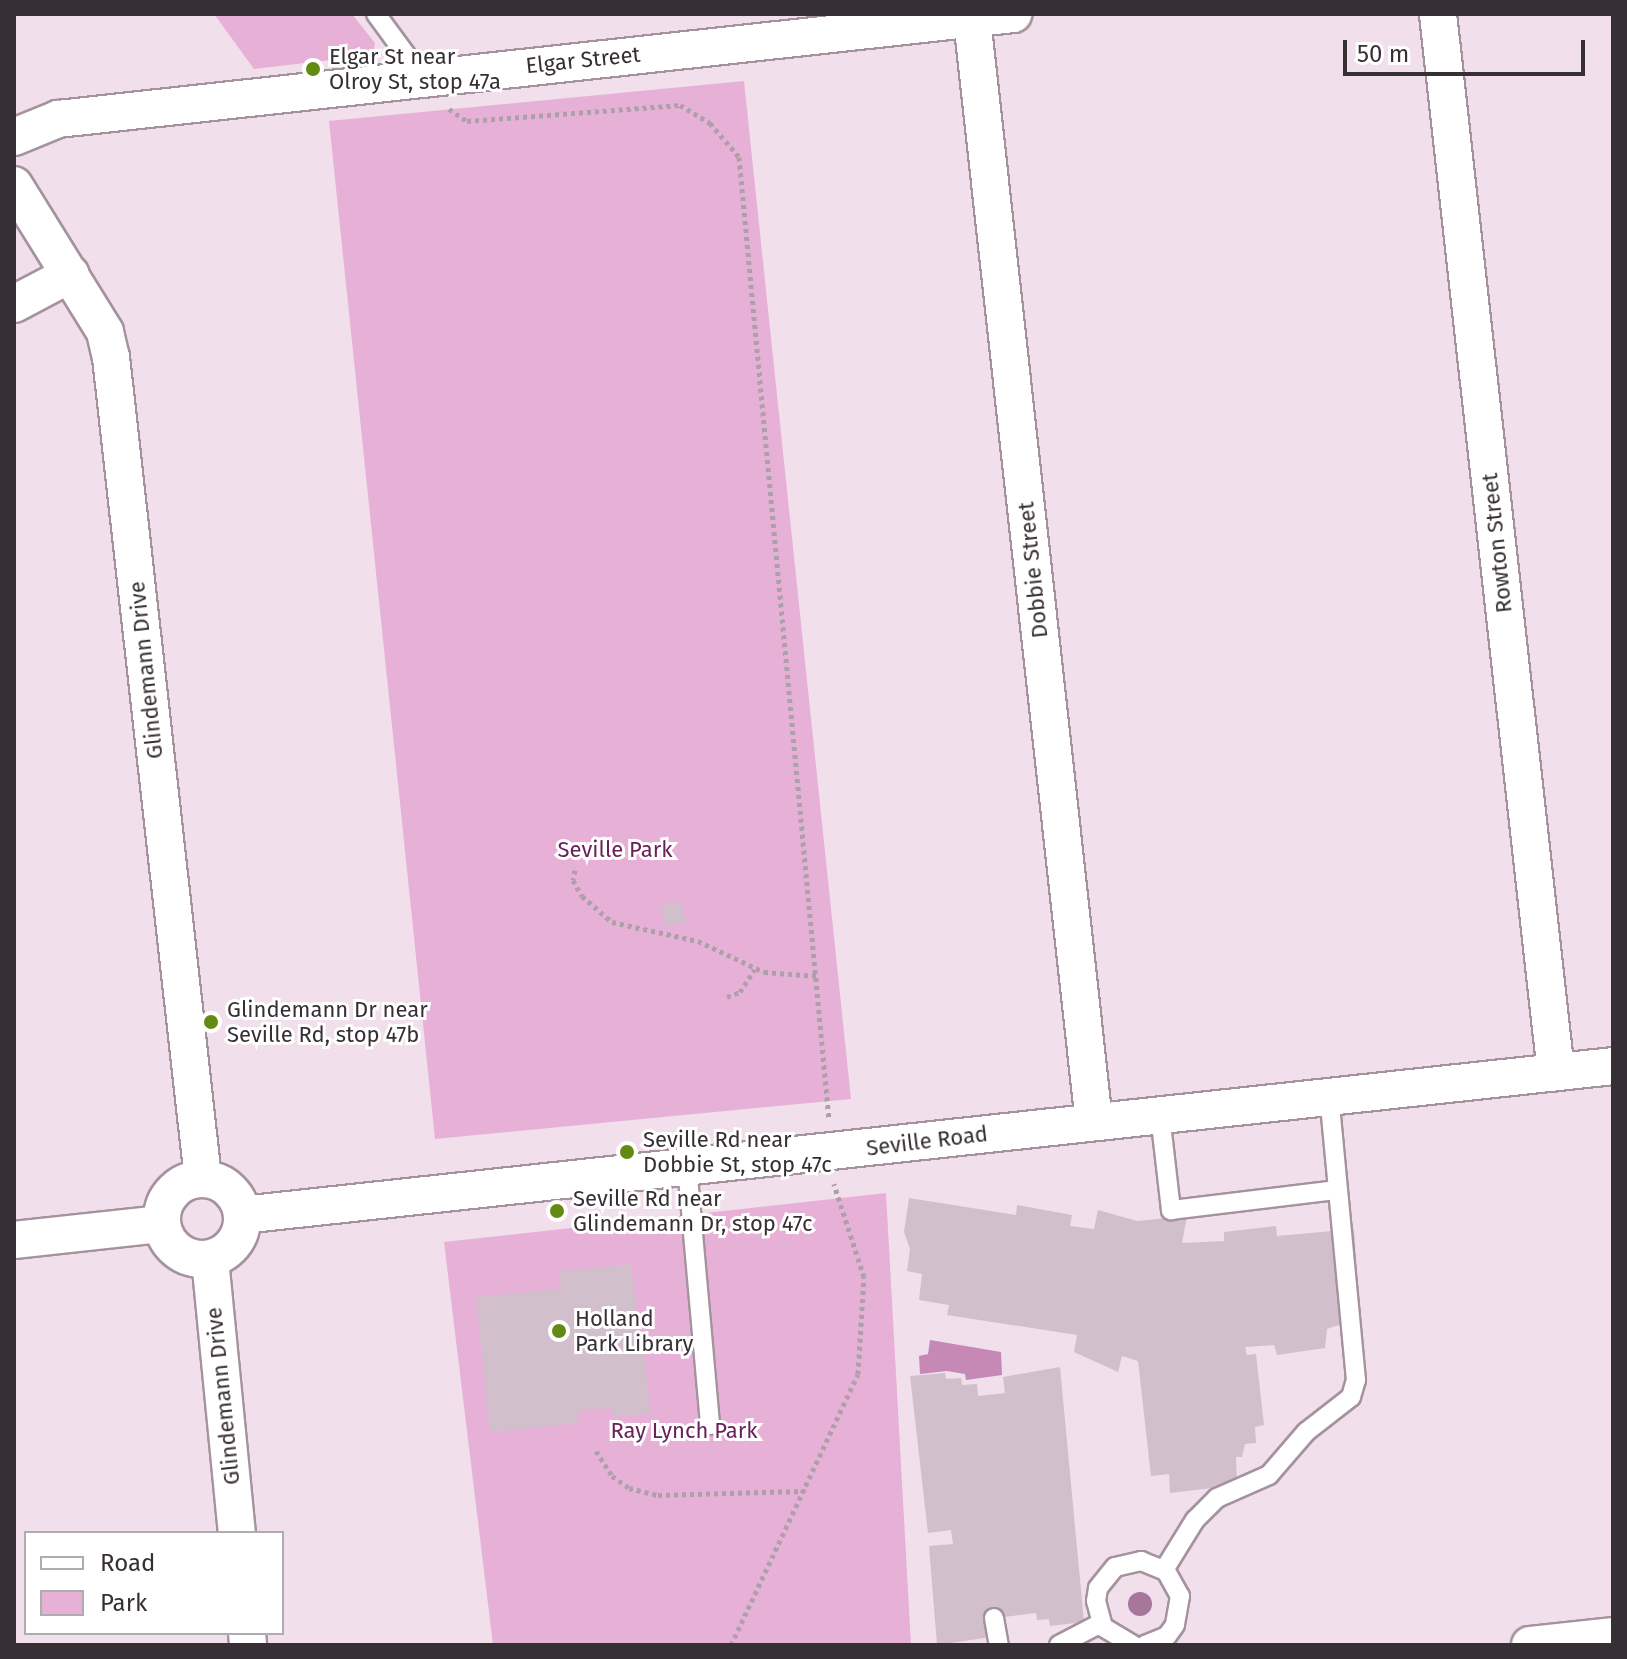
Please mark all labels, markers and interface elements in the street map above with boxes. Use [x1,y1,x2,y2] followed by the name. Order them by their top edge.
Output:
[1347,24,1589,74] scale bar
[1357,40,1409,68] text: 50 m
[524,41,642,79] street label: Elgar Street
[329,43,501,94] place label: Elgar St near Olroy St, stop 47a
[304,60,322,78] marker: Elgar St near Olroy St, stop 47a
[1477,472,1517,614] street label: Rowton Street
[1013,501,1053,639] street label: Dobbie Street
[124,580,168,760] street label: Glindemann Drive
[558,837,672,863] park label: Seville Park
[227,996,428,1048] place label: Glindemann Dr near Seville Rd, stop 47b
[202,1013,220,1031] marker: Glindemann Dr near Seville Rd, stop 47b
[865,1120,989,1162] street label: Seville Road
[643,1126,832,1178] place label: Seville Rd near Dobbie St, stop 47c
[618,1143,636,1161] marker: Seville Rd near Dobbie St, stop 47c
[573,1185,812,1236] place label: Seville Rd near Glindemann Dr, stop 47c
[548,1202,566,1220] marker: Seville Rd near Glindemann Dr, stop 47c
[575,1305,693,1356] place label: Holland Park Library
[201,1306,245,1486] street label: Glindemann Drive
[550,1322,568,1340] marker: Holland Park Library
[610,1418,758,1444] park label: Ray Lynch Park
[24,1531,284,1635] legend
[100,1549,155,1577] text: Road
[100,1589,147,1617] text: Park

